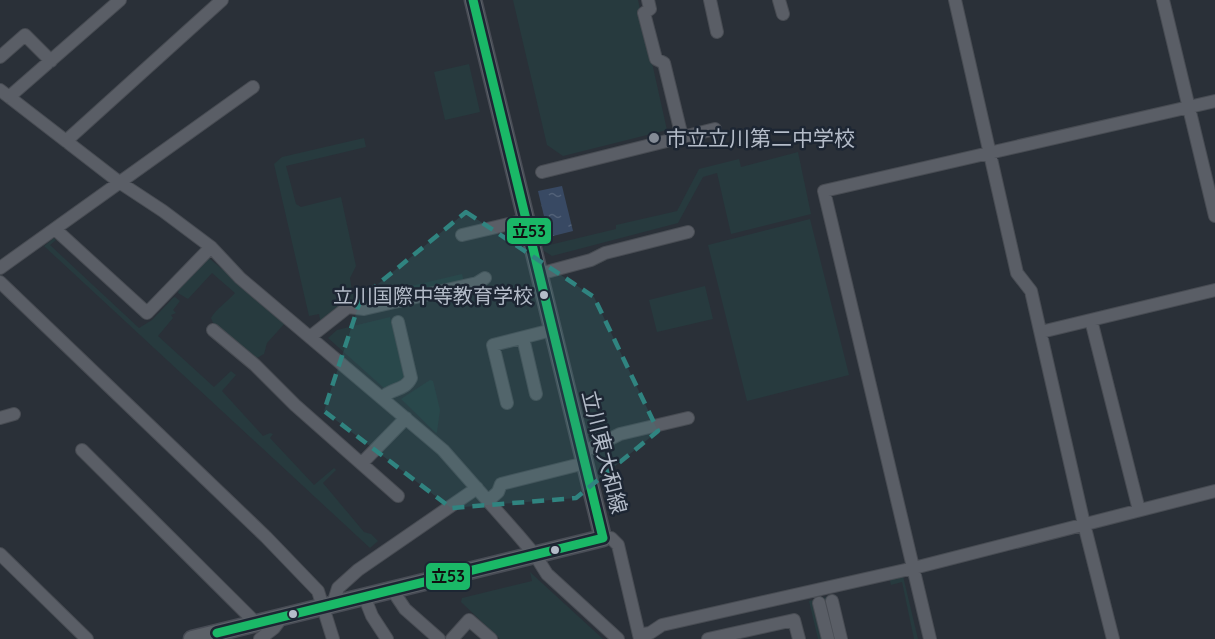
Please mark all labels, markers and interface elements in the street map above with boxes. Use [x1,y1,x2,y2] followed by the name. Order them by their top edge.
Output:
[666,125,855,151] place label: 市立立川第二中学校
[647,131,661,145] marker: 市立立川第二中学校
[506,217,552,245] line badge: 立53
[512,221,546,241] text: 立53
[333,283,533,308] place label: 立川国際中等教育学校
[538,289,550,301] marker: 立川国際中等教育学校
[577,388,633,516] street label: 立川東大和線
[549,544,561,556] unlabelled marker
[425,562,471,591] line badge: 立53
[431,566,465,586] text: 立53
[287,608,299,620] unlabelled marker

